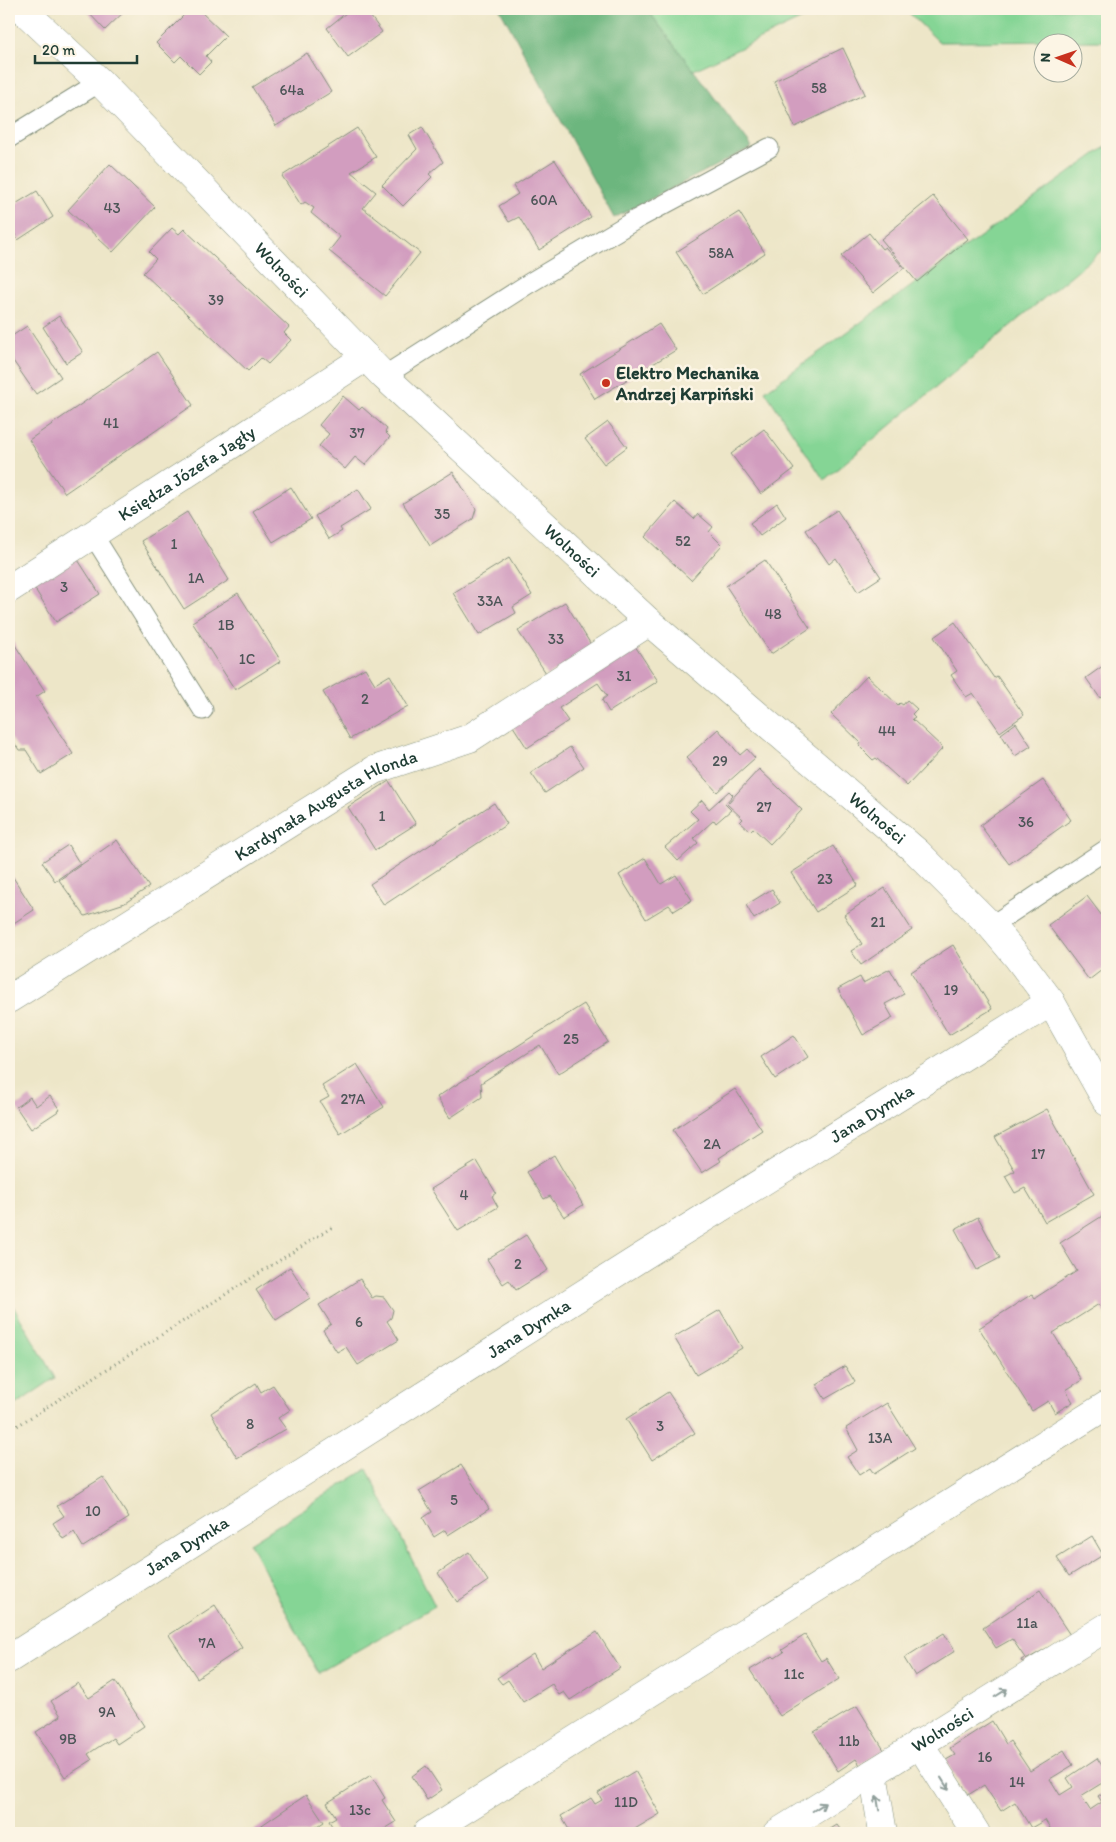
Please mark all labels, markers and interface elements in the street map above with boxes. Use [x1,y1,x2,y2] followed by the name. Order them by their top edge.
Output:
[35,32,138,64] scale bar
[1034,32,1084,82] north arrow
[42,41,76,59] text: 20 m
[1037,53,1054,63] text: N
[811,79,827,97] house number: 58
[280,81,305,99] house number: 64a
[531,191,558,209] house number: 60A
[103,199,121,217] house number: 43
[250,237,313,302] street label: Wolności
[708,244,734,262] house number: 58A
[208,291,224,309] house number: 39
[615,362,760,405] place label: Elektro Mechanika Andrzej Karpiński
[600,377,612,389] marker: Elektro Mechanika Andrzej Karpiński
[103,414,119,432] house number: 41
[114,421,260,526] street label: Księdza Józefa Jagły
[349,424,365,442] house number: 37
[434,505,450,523] house number: 35
[539,519,605,582] street label: Wolności
[675,532,691,550] house number: 52
[171,535,178,553] house number: 1
[188,569,205,587] house number: 1A
[60,578,68,596] house number: 3
[477,592,503,610] house number: 33A
[764,605,782,623] house number: 48
[218,616,235,634] house number: 1B
[548,630,564,648] house number: 33
[239,650,256,668] house number: 1C
[616,667,632,685] house number: 31
[361,690,369,708] house number: 2
[878,722,896,740] house number: 44
[230,745,420,866] street label: Kardynała Augusta Hlonda
[712,752,728,770] house number: 29
[844,787,911,849] street label: Wolności
[756,798,772,816] house number: 27
[379,807,386,825] house number: 1
[1018,813,1034,831] house number: 36
[817,870,833,888] house number: 23
[871,913,885,931] house number: 21
[944,981,959,999] house number: 19
[563,1030,579,1048] house number: 25
[826,1079,919,1148] street label: Jana Dymka
[341,1090,366,1108] house number: 27A
[703,1135,721,1153] house number: 2A
[1031,1145,1046,1163] house number: 17
[459,1186,469,1204] house number: 4
[514,1255,522,1273] house number: 2
[483,1294,575,1363] street label: Jana Dymka
[355,1313,363,1331] house number: 6
[246,1415,254,1433] house number: 8
[656,1417,664,1435] house number: 3
[868,1429,893,1447] house number: 13A
[450,1491,458,1509] house number: 5
[85,1502,101,1520] house number: 10
[141,1511,233,1580] street label: Jana Dymka
[1016,1614,1038,1632] house number: 11a
[198,1634,216,1652] house number: 7A
[784,1665,804,1683] house number: 11c
[993,1687,1007,1697] one-way arrow
[907,1702,977,1757] street label: Wolności
[98,1703,116,1721] house number: 9A
[59,1730,77,1748] house number: 9B
[838,1732,860,1750] house number: 11b
[978,1748,993,1766] house number: 16
[1009,1773,1025,1791] house number: 14
[940,1777,950,1791] one-way arrow
[614,1793,638,1811] house number: 11D
[873,1795,883,1811] one-way arrow
[349,1801,371,1819] house number: 13c
[811,1802,825,1812] one-way arrow

